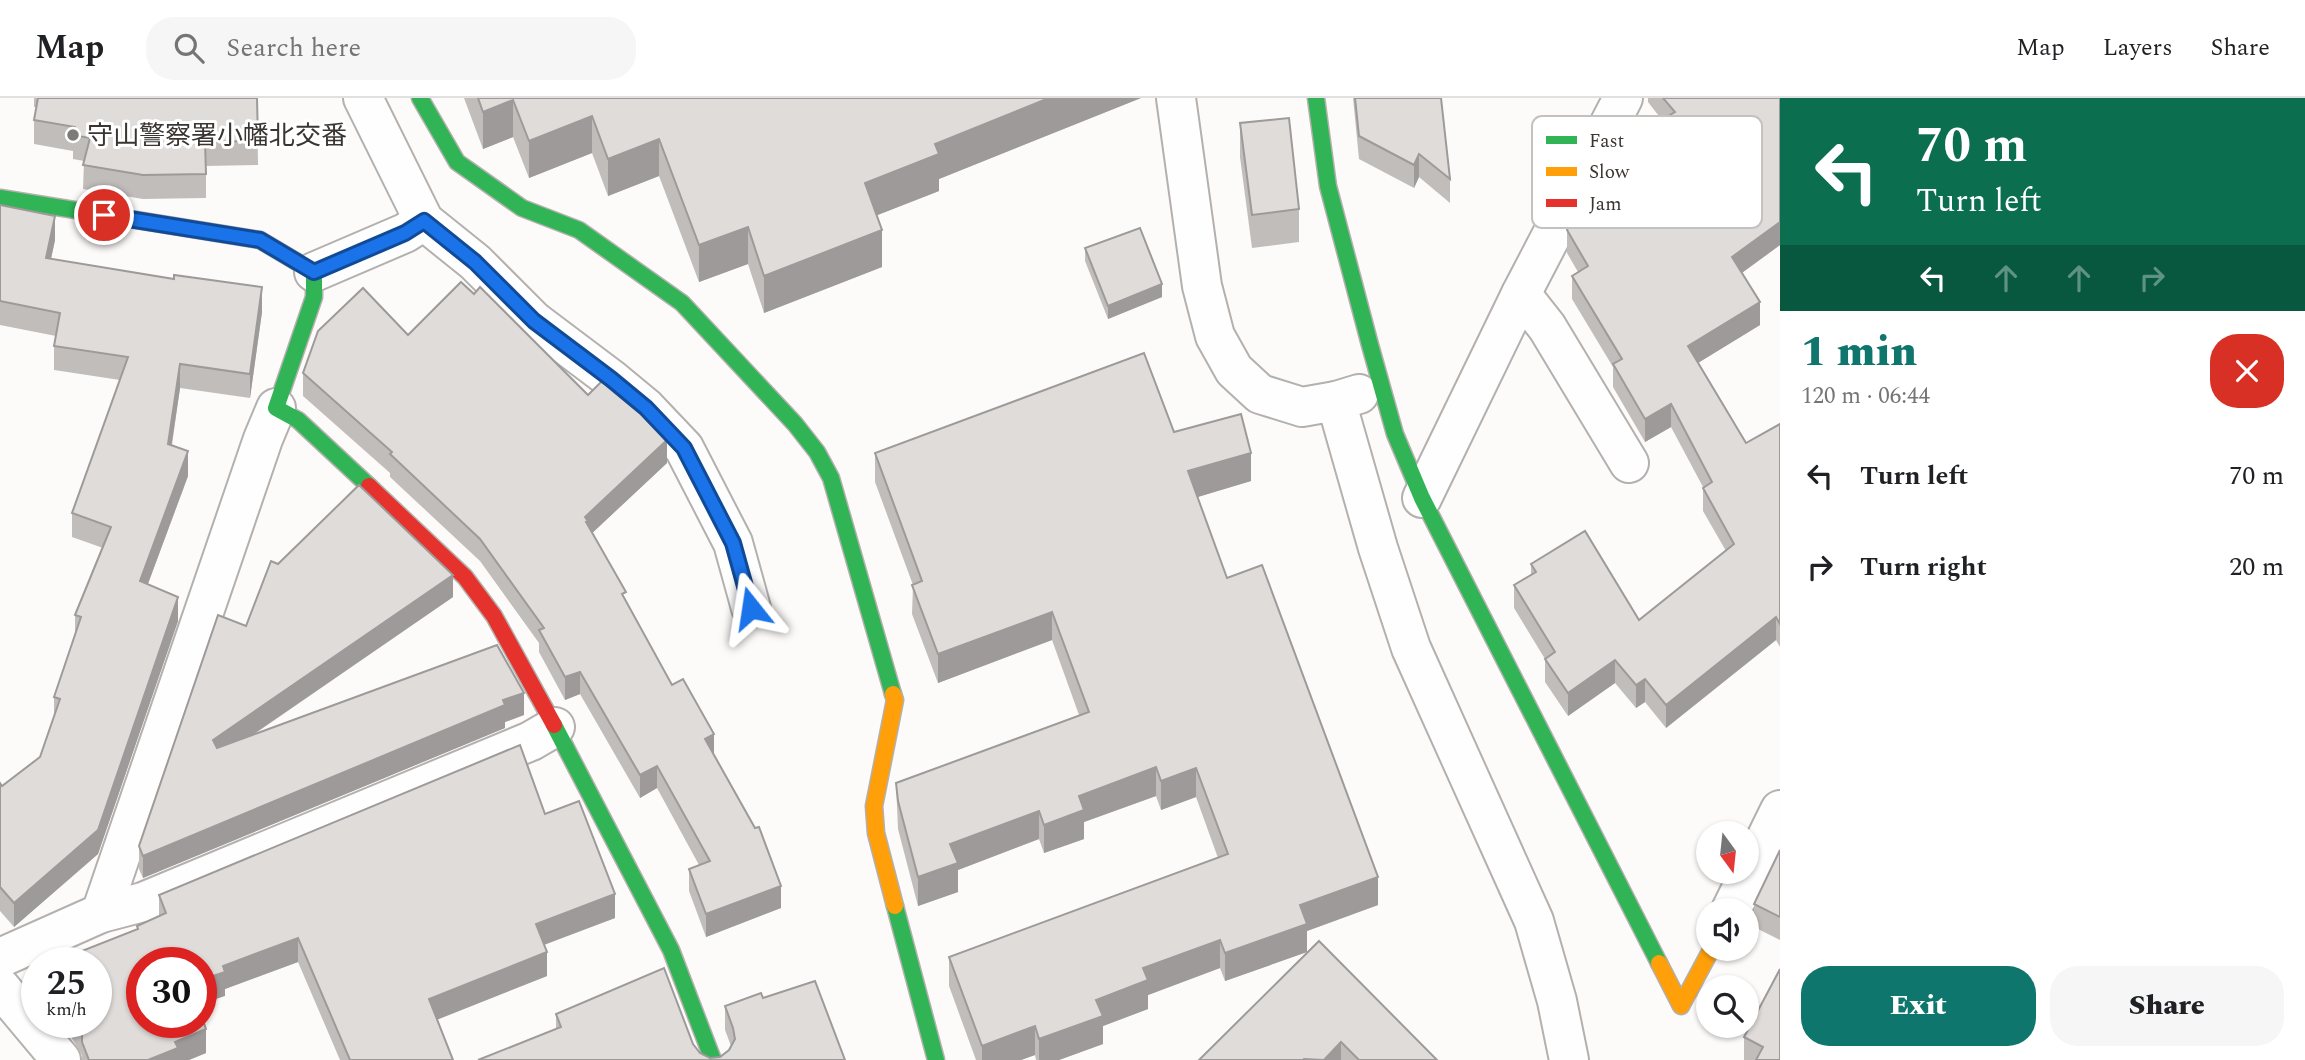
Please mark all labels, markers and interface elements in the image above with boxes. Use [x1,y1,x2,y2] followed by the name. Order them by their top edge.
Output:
[146,17,636,80] search box
[35,23,104,73] text: Map
[226,28,361,68] text: Search here
[170,29,208,67] icon: search
[2016,30,2065,66] text: Map
[2103,30,2173,66] text: Layers
[2211,30,2270,66] text: Share
[1916,109,2027,184] text: 70 m
[87,116,347,156] place label: 守山警察署小幡北交番
[1532,116,1762,228] legend
[1801,126,1892,217] icon: left
[65,127,81,143] marker: 守山警察署小幡北交番
[1589,127,1625,156] text: Fast
[1589,158,1630,187] text: Slow
[1916,177,2042,226] text: Turn left
[74,185,134,245] pin
[1589,190,1621,219] text: Jam
[85,196,123,234] icon: arrive
[1914,259,1952,297] icon: left
[1987,259,2025,297] icon: ahead
[2060,259,2098,297] icon: ahead
[2133,259,2171,297] icon: right
[1801,321,1917,384] text: 1 min
[2210,334,2284,408] button: close
[1801,379,1930,414] text: 120 m · 06:44
[1860,456,1968,496] text: Turn left
[2229,456,2284,496] text: 70 m
[1801,457,1839,495] icon: left
[1860,547,1987,587] text: Turn right
[2229,547,2284,587] text: 20 m
[1801,548,1839,586] icon: right
[714,571,788,645] position arrow
[1696,821,1759,884] north arrow
[1696,821,1759,1038] map controls
[1696,898,1759,961] button: sound
[126,947,217,1038] speed limit sign: 30
[47,957,86,1010] text: 25
[1801,966,2036,1046] button: Exit
[2050,966,2284,1046] button: Share
[1696,975,1759,1038] button: search
[46,996,87,1023] text: km/h

